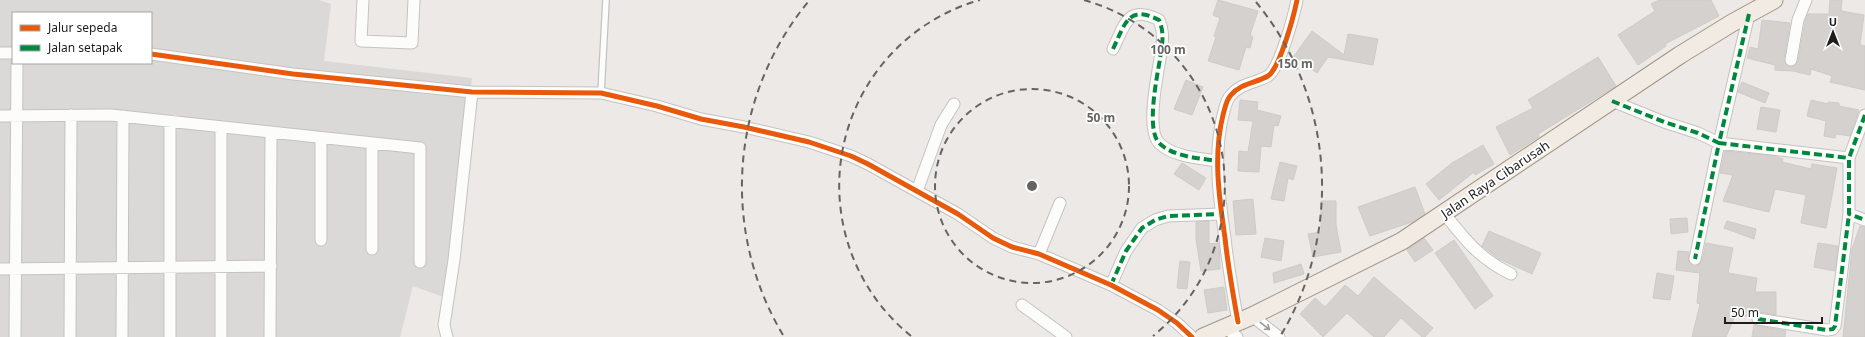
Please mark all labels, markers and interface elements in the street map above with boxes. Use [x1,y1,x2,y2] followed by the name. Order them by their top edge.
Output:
[12,12,152,64] legend
[1813,12,1853,52] north arrow
[1829,14,1837,29] text: U
[47,19,117,36] text: Jalur sepeda
[47,39,123,56] text: Jalan setapak
[1150,41,1186,58] text: 100 m
[1277,55,1313,72] text: 150 m
[1087,109,1115,126] text: 50 m
[1435,136,1553,223] street label: Jalan Raya Cibarusah
[1025,179,1039,193] centre of rings
[1725,299,1822,325] scale bar
[1731,304,1759,321] text: 50 m
[1260,322,1271,331] one-way arrow

